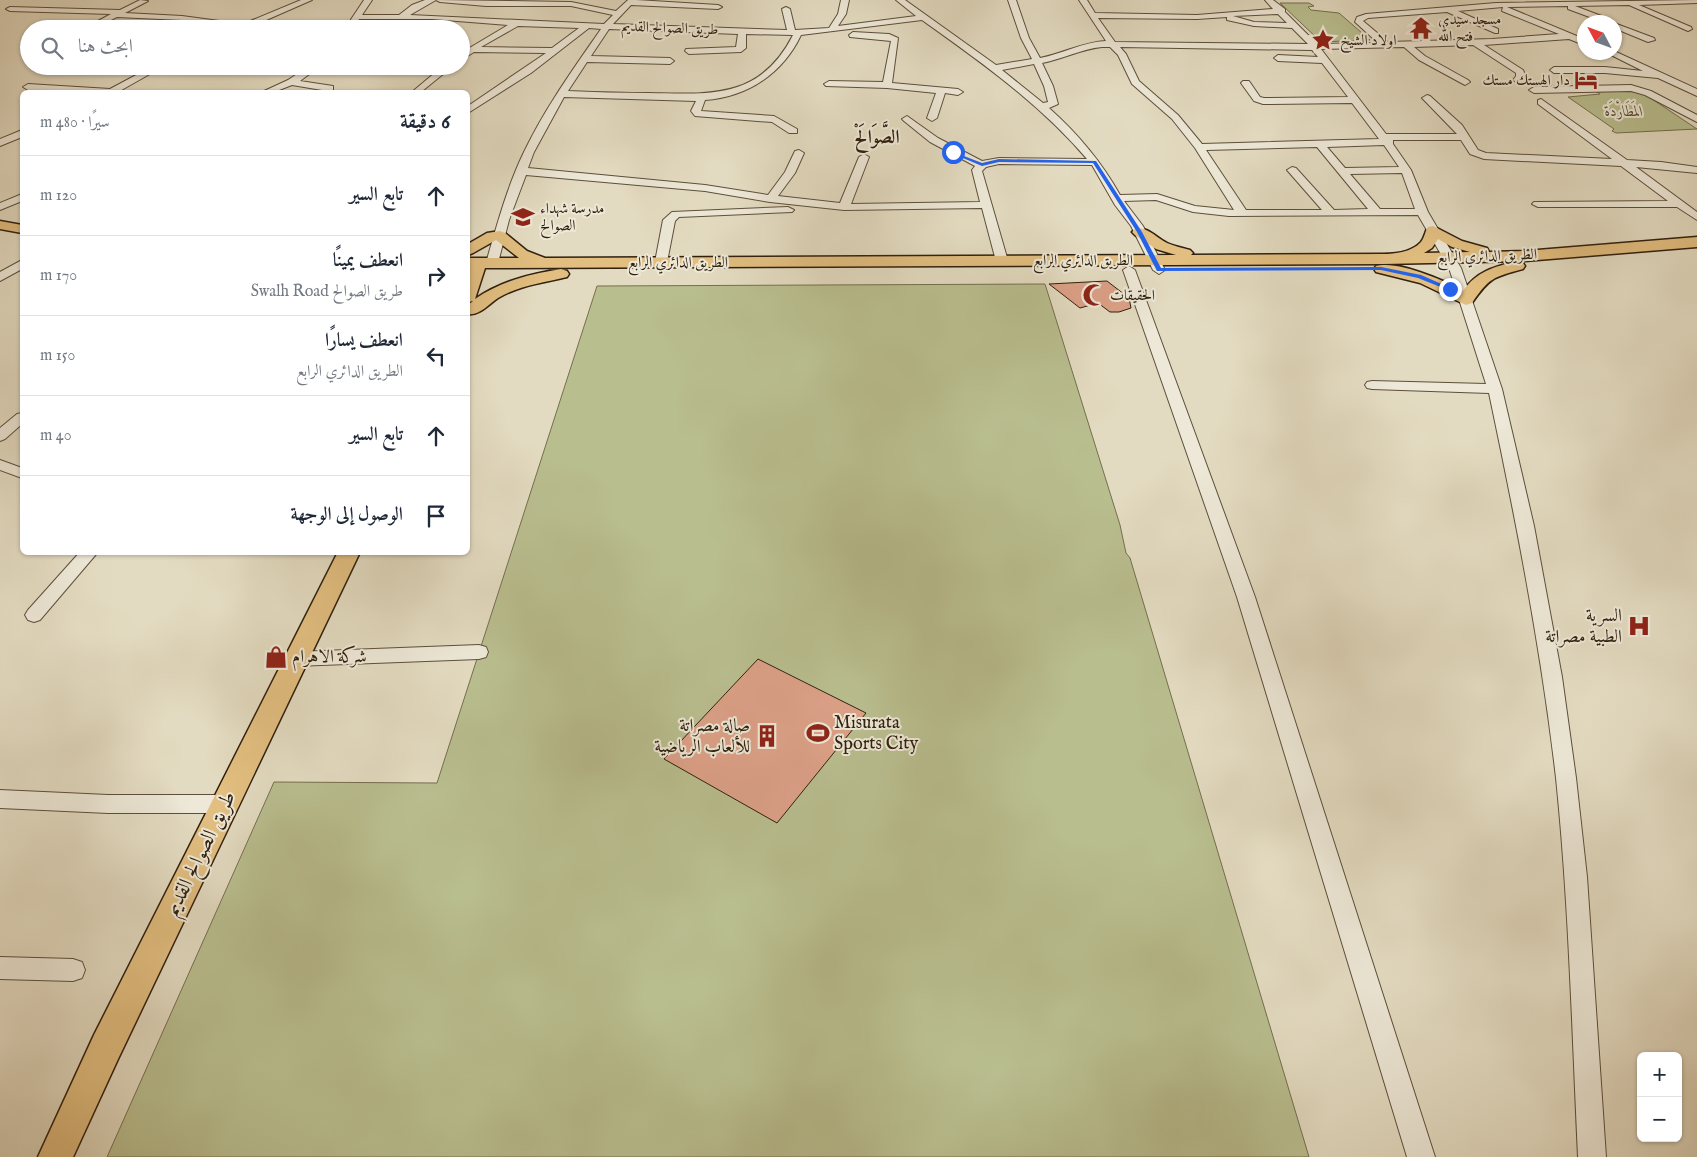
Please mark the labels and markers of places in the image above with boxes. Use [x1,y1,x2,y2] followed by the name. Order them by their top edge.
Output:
[1438,10,1501,50] place label: مسجد سيدي فتح الله
[1408,15,1434,41] temple icon: مسجد سيدي فتح الله
[1310,27,1336,53] place icon: اولاد الشيخ
[1340,31,1397,54] place label: اولاد الشيخ
[1573,67,1599,93] hotel icon: دار الهستك مستك
[1482,71,1570,90] place label: دار الهستك مستك
[540,199,604,239] place label: مدرسة شهداء الصوالح
[510,204,536,230] school or university icon: مدرسة شهداء الصوالح
[1081,282,1107,308] mosque icon: الحقيقات
[1110,286,1155,305] place label: الحقيقات
[1545,605,1622,649] place label: السرية الطبية مصراتة
[1626,613,1652,639] hospital icon: السرية الطبية مصراتة
[263,644,289,670] shop icon: شركة الاهرام
[292,645,367,672] place label: شركة الاهرام
[834,712,918,756] place label: Misurata Sports City
[654,715,750,759] place label: صالة مصراتة للألعاب الرياضية
[805,720,831,746] sports icon: Misurata Sports City
[754,723,780,749] building icon: صالة مصراتة للألعاب الرياضية

